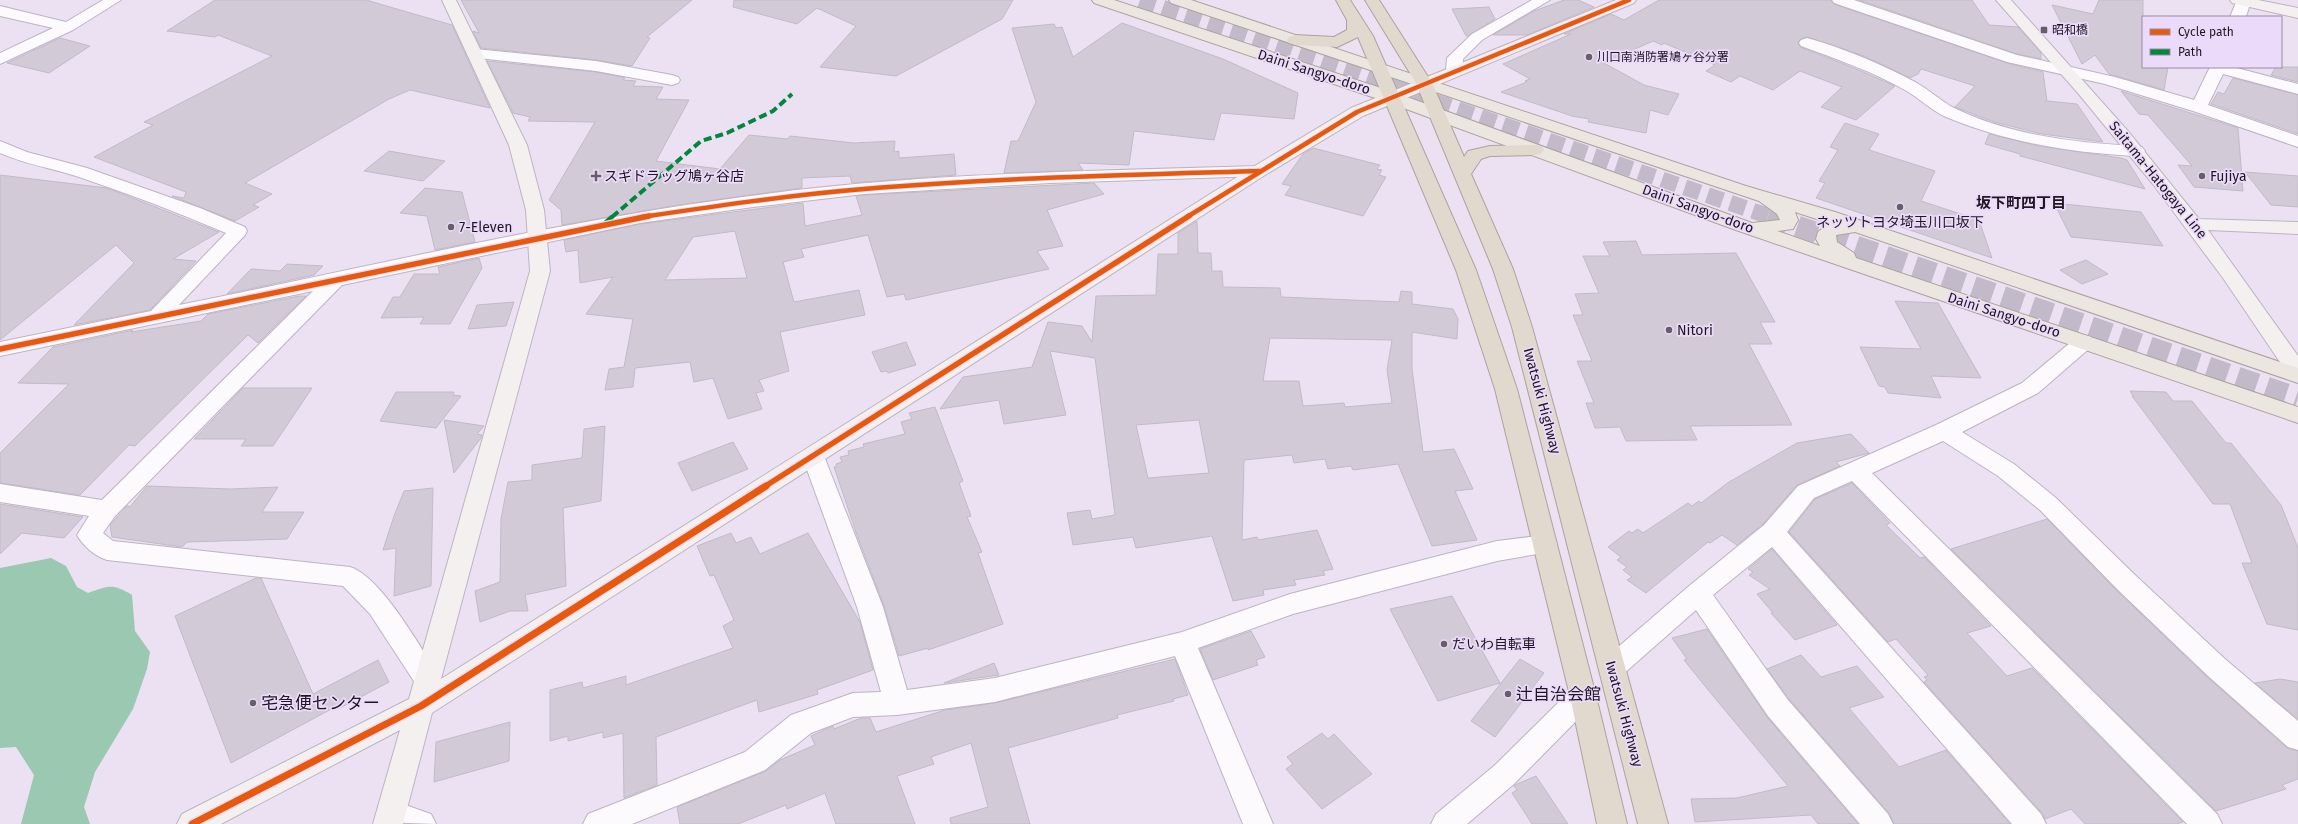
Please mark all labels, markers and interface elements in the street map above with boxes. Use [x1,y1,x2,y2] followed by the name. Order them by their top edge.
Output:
[2142,16,2282,68] legend
[2052,23,2088,37] place label: 昭和橋
[2039,25,2049,35] marker: 昭和橋
[2178,25,2234,39] text: Cycle path
[2178,45,2202,59] text: Path
[1256,46,1372,98] street label: Daini Sangyo-doro
[1597,50,1729,64] place label: 川口南消防署鳩ヶ谷分署
[1584,52,1594,62] marker: 川口南消防署鳩ヶ谷分署
[2105,118,2211,242] street label: Saitama-Hatogaya Line
[604,168,744,185] place label: スギドラッグ鳩ヶ谷店
[2210,168,2247,185] place label: Fujiya
[591,171,601,181] marker: スギドラッグ鳩ヶ谷店
[2197,171,2207,181] marker: Fujiya
[1640,181,1756,237] street label: Daini Sangyo-doro
[1976,194,2066,212] district label: 坂下町四丁目
[1895,202,1905,212] marker: ネッツトヨタ埼玉川口坂下
[1816,214,1984,231] place label: ネッツトヨタ埼玉川口坂下
[459,219,513,236] place label: 7-Eleven
[446,222,456,232] marker: 7-Eleven
[1946,289,2062,341] street label: Daini Sangyo-doro
[1677,322,1713,339] place label: Nitori
[1664,325,1674,335] marker: Nitori
[1520,346,1564,456] street label: Iwatsuki Highway
[1452,636,1536,653] place label: だいわ自転車
[1439,639,1449,649] marker: だいわ自転車
[1602,659,1646,769] street label: Iwatsuki Highway
[1516,684,1601,705] place label: 辻自治会館
[1503,689,1513,699] marker: 辻自治会館
[261,693,380,714] place label: 宅急便センター
[248,698,258,708] marker: 宅急便センター

